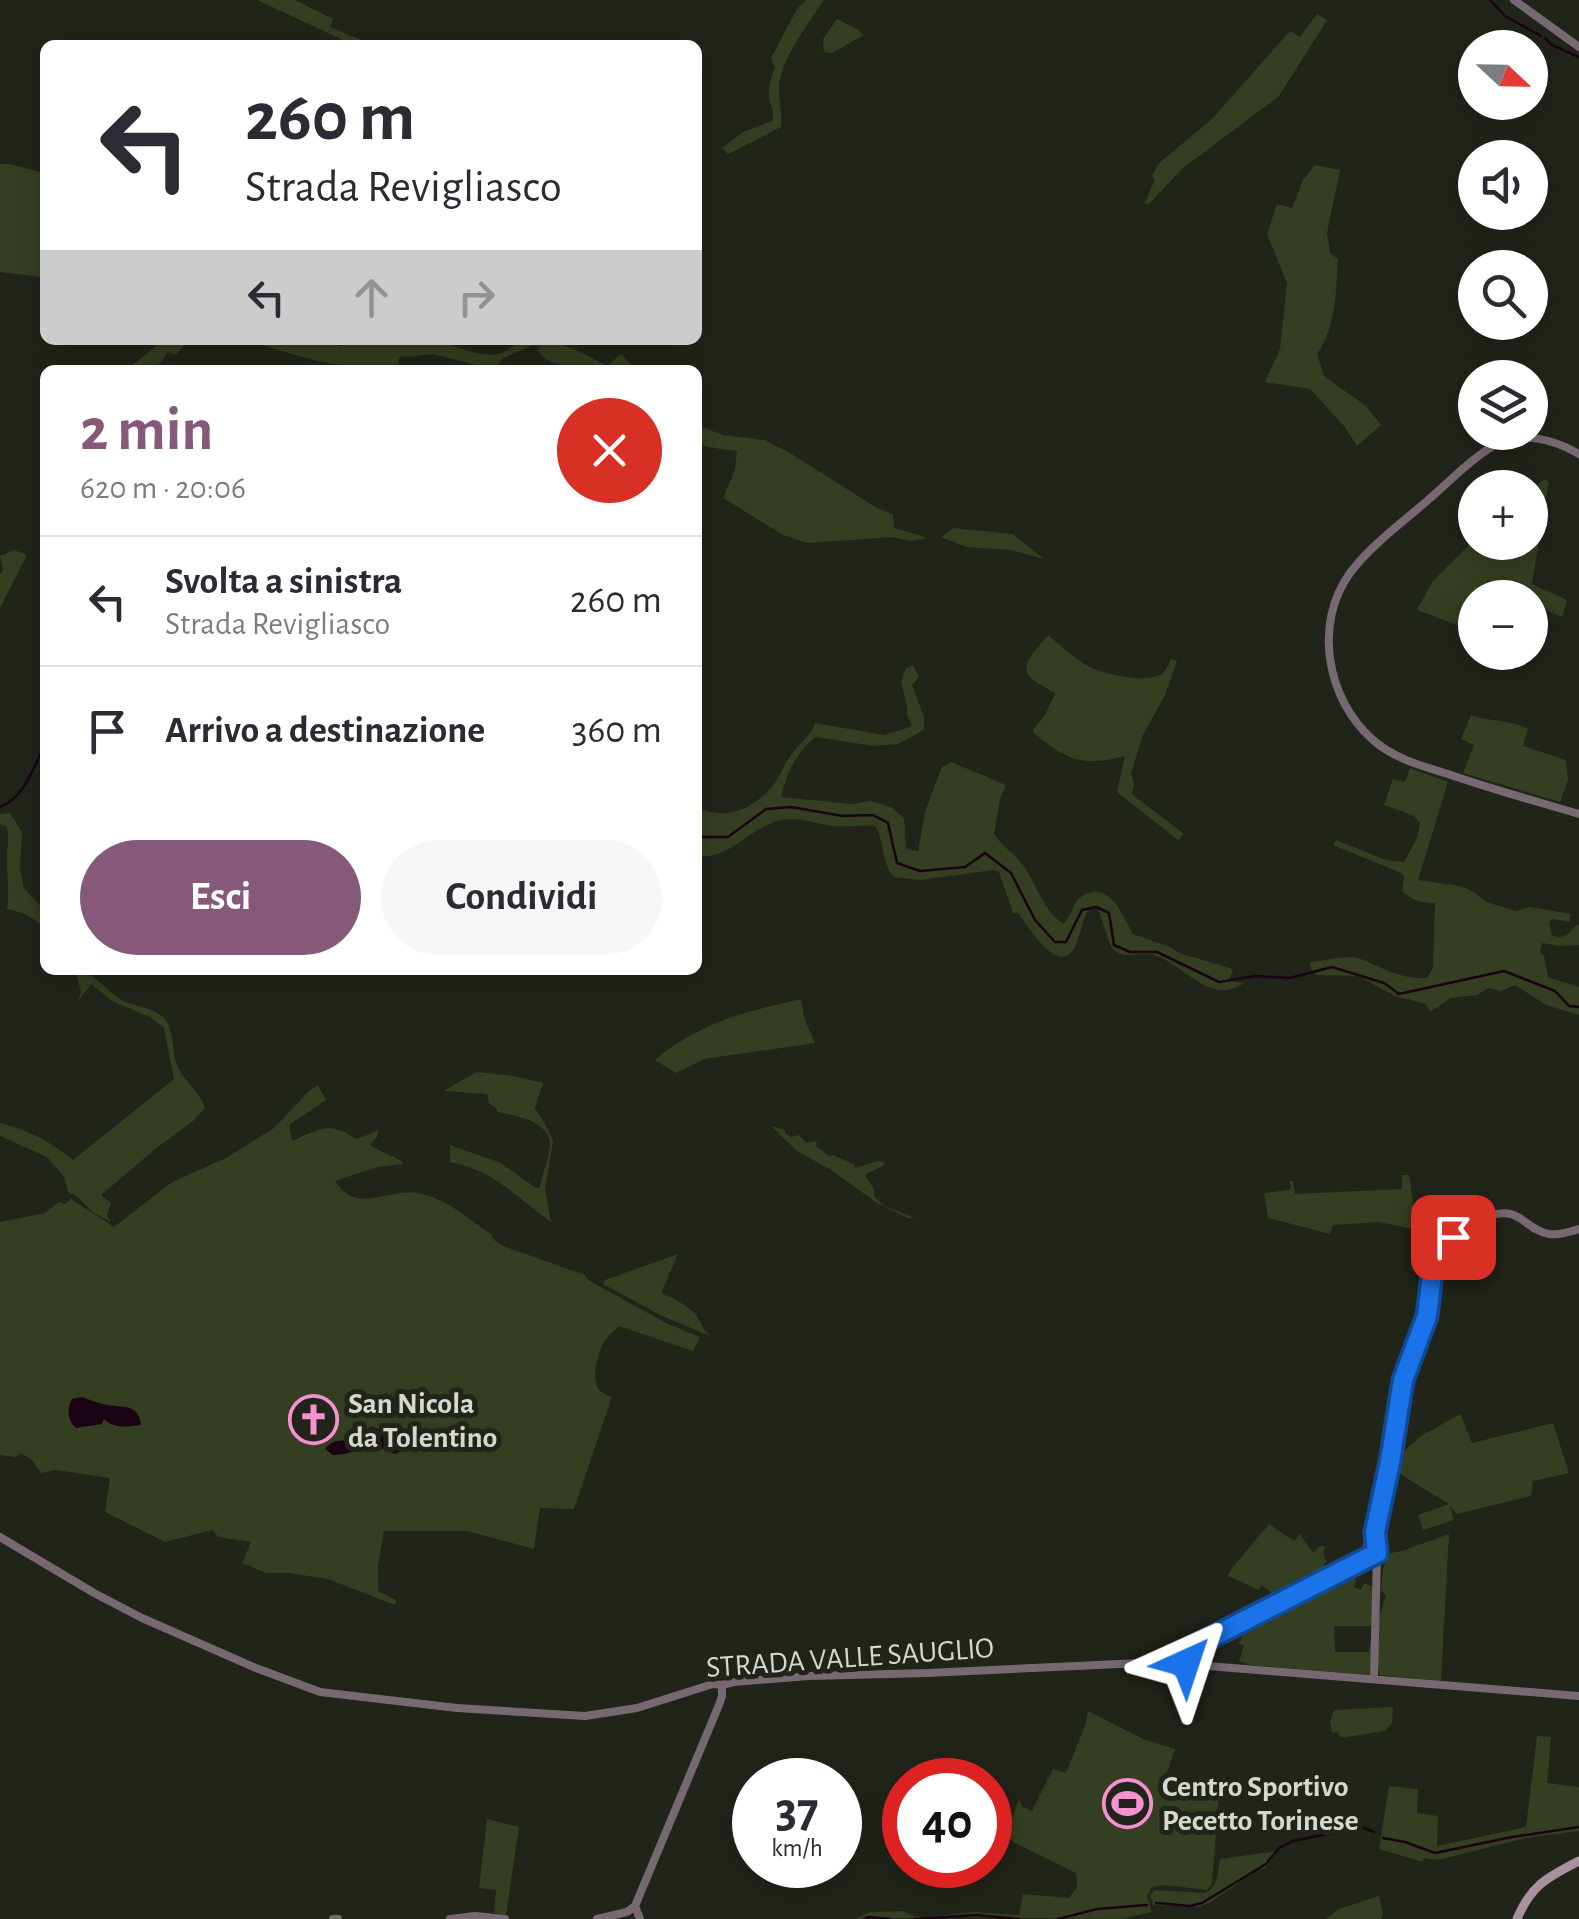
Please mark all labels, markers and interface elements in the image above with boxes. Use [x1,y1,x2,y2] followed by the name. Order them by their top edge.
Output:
[1458,30,1548,120] north arrow
[1458,30,1548,670] map controls
[80,80,210,210] icon: left
[245,83,415,153] text: 260 m
[1458,140,1548,230] button: sound
[245,165,562,210] text: Strada Revigliasco
[1458,250,1548,340] button: search
[239,270,294,325] icon: left
[344,270,399,325] icon: ahead
[449,270,504,325] icon: right
[1458,360,1548,450] button: layers
[557,398,662,503] button: close
[80,401,213,461] text: 2 min
[1458,470,1548,560] button: +
[80,472,246,504] text: 620 m · 20:06
[165,563,402,601] text: Svolta a sinistra
[80,574,135,629] icon: left
[1458,580,1548,670] button: −
[570,582,662,620] text: 260 m
[165,608,390,640] text: Strada Revigliasco
[80,704,135,759] icon: arrive
[165,712,485,750] text: Arrivo a destinazione
[572,712,662,750] text: 360 m
[80,840,361,955] button: Esci
[381,840,662,955] button: Condividi
[1411,1195,1496,1280] pin
[1426,1210,1481,1265] icon: arrive
[348,1389,497,1453] place label: San Nicola da Tolentino
[287,1394,339,1446] church icon: San Nicola da Tolentino
[1134,1611,1238,1715] position arrow
[705,1633,995,1683] street label: STRADA VALLE SAUGLIO
[882,1758,1012,1888] speed limit sign: 40
[1162,1772,1359,1836] place label: Centro Sportivo Pecetto Torinese
[1101,1777,1153,1829] sports icon: Centro Sportivo Pecetto Torinese
[775,1786,819,1836] text: 37
[771,1836,823,1861] text: km/h

